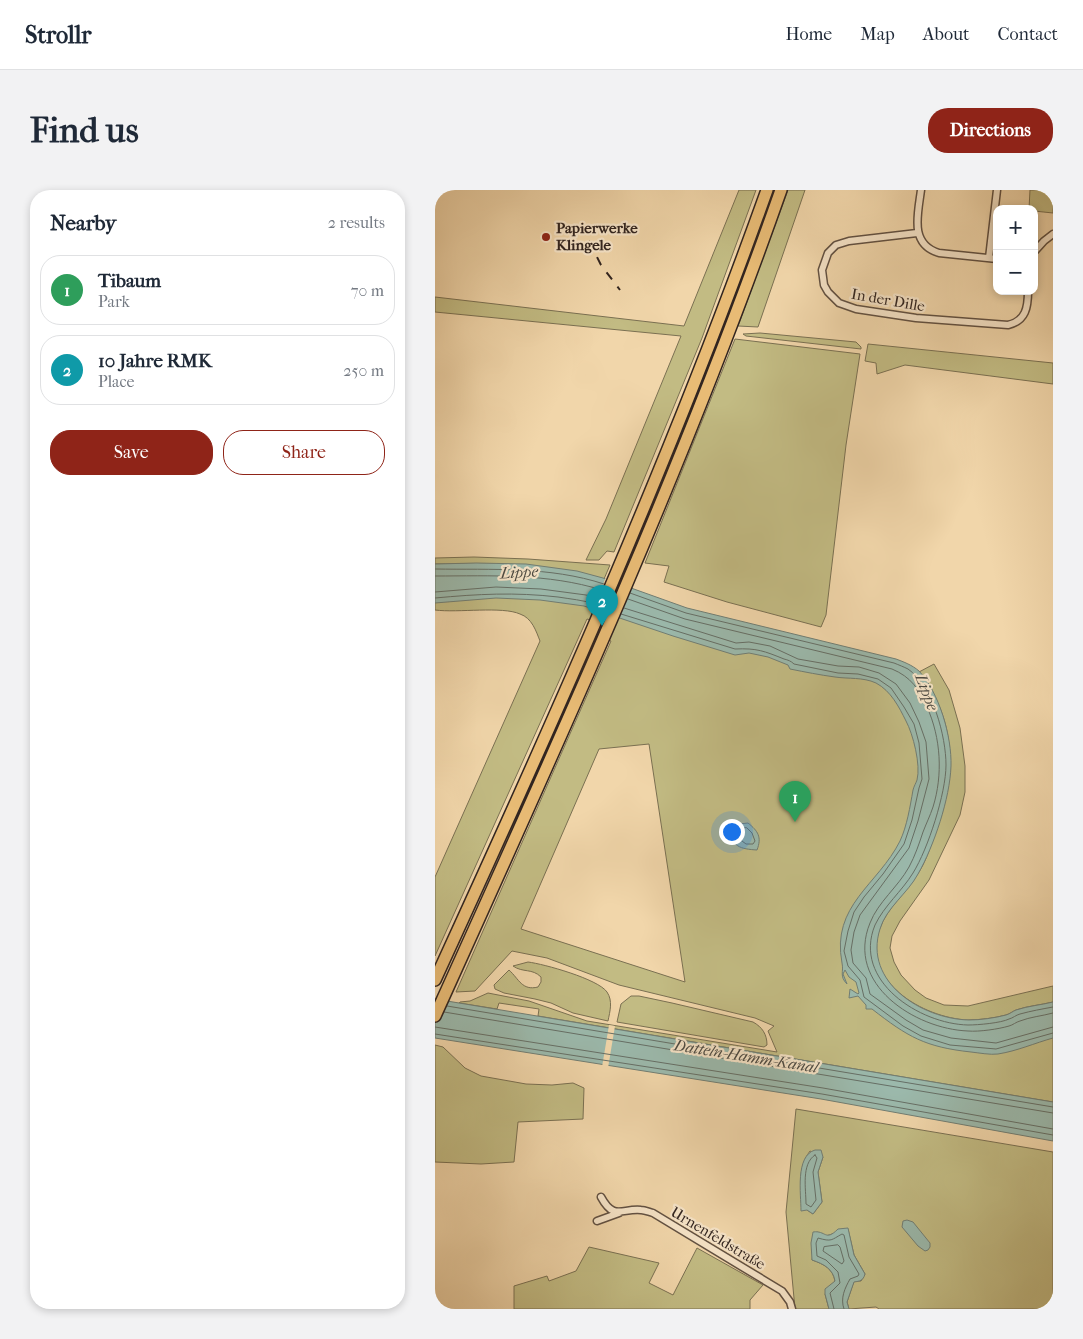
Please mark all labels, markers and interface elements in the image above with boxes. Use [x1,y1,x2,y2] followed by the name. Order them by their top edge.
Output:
[25,21,92,49] text: Strollr
[785,24,832,45] text: Home
[860,24,895,45] text: Map
[923,24,969,45] text: About
[997,24,1058,45] text: Contact
[928,108,1053,153] button: Directions
[30,110,139,151] text: Find us
[993,205,1038,295] map controls
[993,205,1038,250] button: +
[50,211,116,235] text: Nearby
[328,213,385,232] text: 2 results
[556,219,638,254] place label: Papierwerke Klingele
[540,231,552,243] marker: Papierwerke Klingele
[993,250,1038,295] button: −
[98,270,161,292] text: Tibaum
[64,281,70,300] text: 1
[351,281,384,300] text: 70 m
[850,285,927,315] street label: In der Dille
[98,292,130,311] text: Park
[98,350,212,372] text: 10 Jahre RMK
[63,361,71,380] text: 2
[343,361,384,380] text: 250 m
[98,372,134,391] text: Place
[50,430,213,475] button: Save
[223,430,385,475] button: Share
[499,561,539,583] water label: Lippe
[586,585,618,626] pin: 2
[911,670,943,714] water label: Lippe
[779,781,811,822] pin: 1
[719,819,745,845] your location
[672,1035,821,1077] water label: Datteln-Hamm-Kanal
[668,1203,769,1274] street label: Urnenfeldstraße

